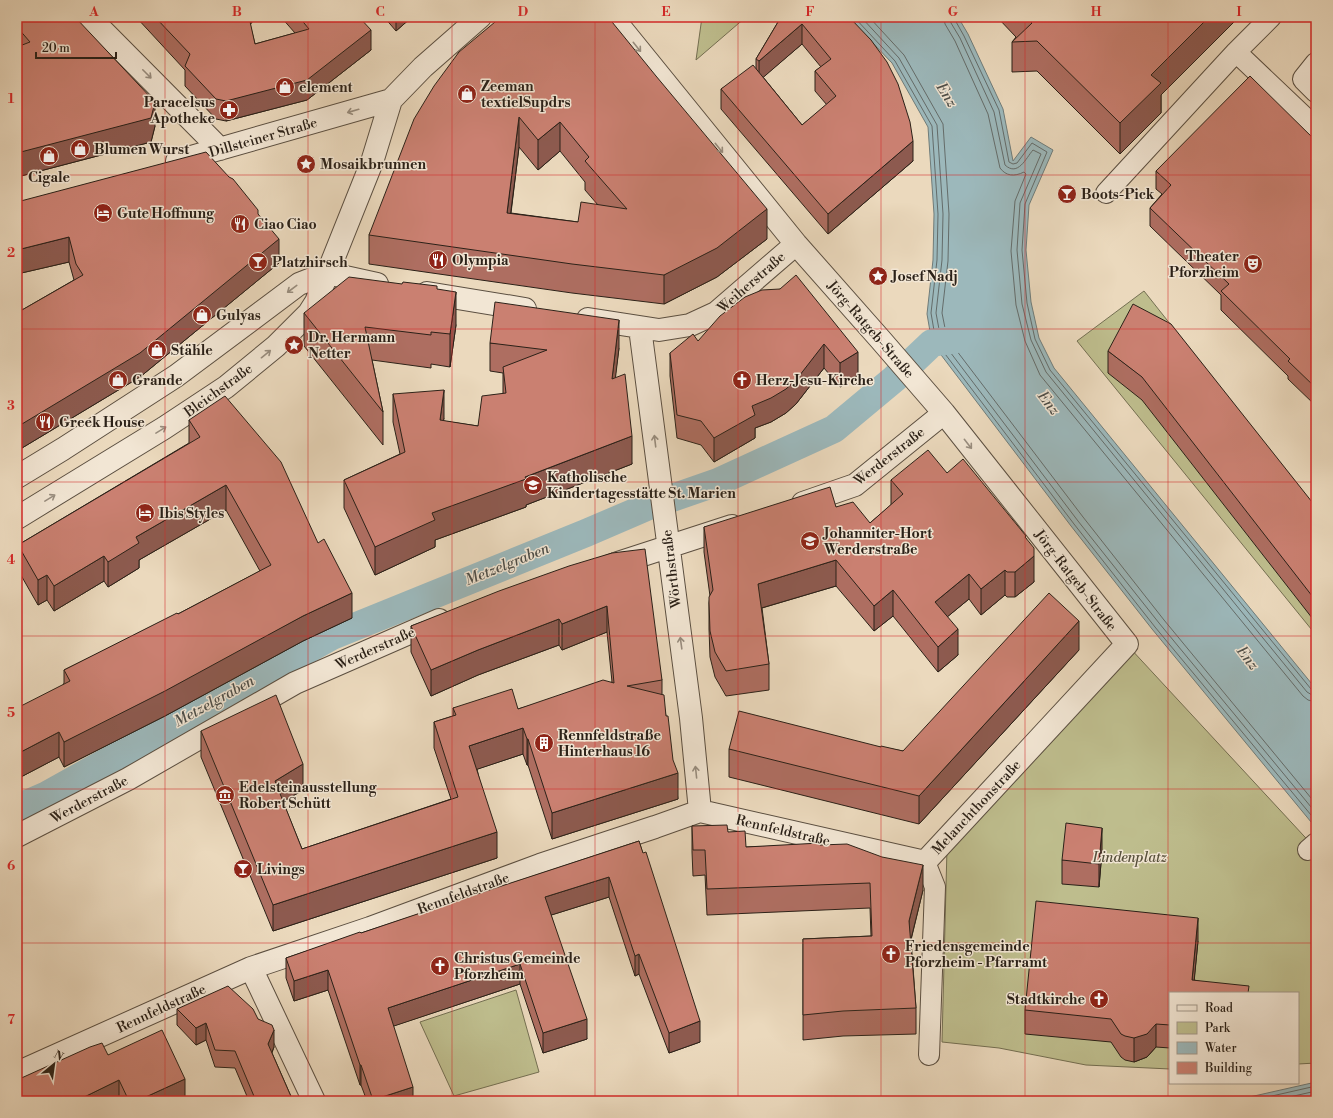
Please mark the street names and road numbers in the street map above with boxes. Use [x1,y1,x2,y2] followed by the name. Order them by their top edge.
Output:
[207,114,320,162] street label: Dillsteiner Straße
[713,248,789,318] street label: Weiherstraße
[822,276,918,382] street label: Jörg-Ratgeb-Straße
[180,360,256,422] street label: Bleichstraße
[850,424,929,491] street label: Werderstraße
[1029,526,1120,635] street label: Jörg-Ratgeb-Straße
[658,529,686,610] street label: Wörthstraße
[332,623,418,675] street label: Werderstraße
[928,756,1025,859] street label: Melanchthonstraße
[47,772,131,828] street label: Werderstraße
[734,811,832,851] street label: Rennfeldstraße
[415,869,512,919] street label: Rennfeldstraße
[114,980,209,1037] street label: Rennfeldstraße

